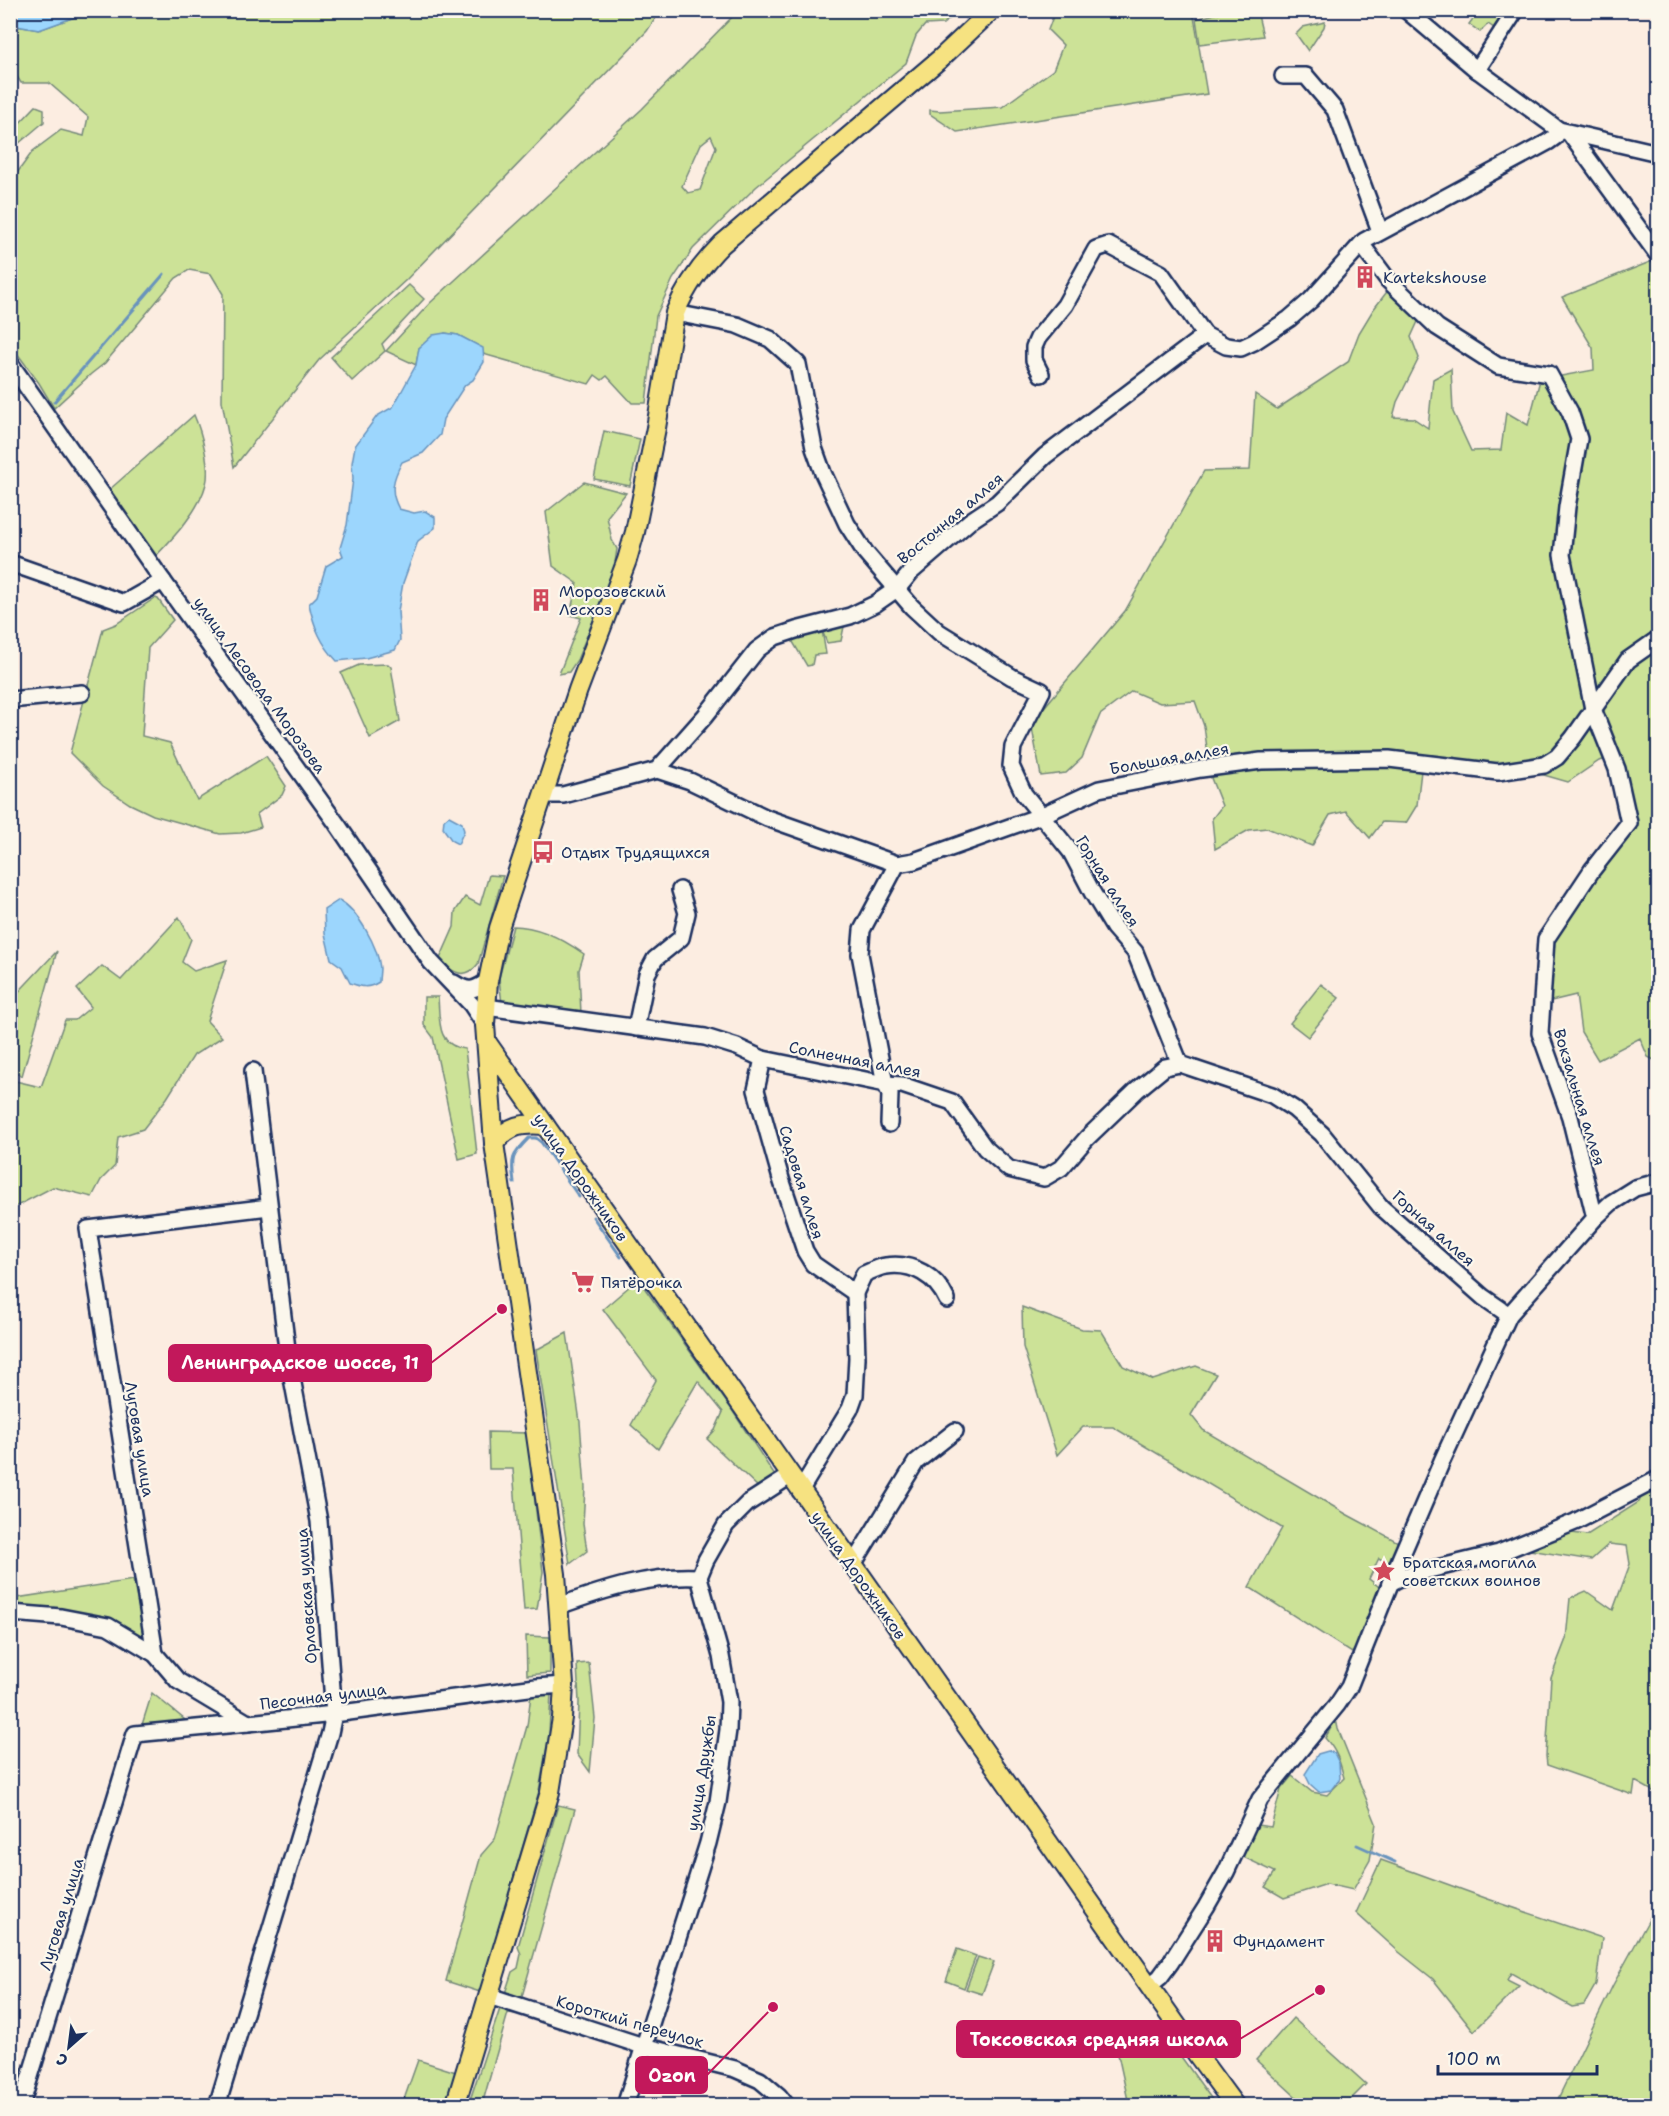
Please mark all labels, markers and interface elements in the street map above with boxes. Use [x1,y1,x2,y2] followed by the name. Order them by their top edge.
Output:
[1352,264,1378,290] building icon: Kartekshouse
[1383,267,1487,288] place label: Kartekshouse
[893,468,1008,569] street label: Восточная аллея
[559,581,666,620] place label: Морозовский Лесхоз
[528,587,554,613] building icon: Морозовский Лесхоз
[188,593,331,778] street label: улица Лесовода Морозова
[1108,738,1230,779] street label: Большая аллея
[1071,831,1144,931] street label: Горная аллея
[530,839,556,865] bus stop icon: Отдых Трудящихся
[561,842,710,863] place label: Отдых Трудящихся
[1549,1026,1610,1168] street label: Вокзальная аллея
[787,1036,923,1083] street label: Солнечная аллея
[528,1109,633,1246] street label: улица Дорожников
[774,1123,829,1242] street label: Садовая аллея
[1388,1186,1479,1271] street label: Горная аллея
[570,1269,596,1295] supermarket icon: Пятёрочка
[601,1272,682,1293] place label: Пятёрочка
[169,1345,431,1381] callout: Ленинградское шоссе, 11
[181,1351,419,1375] text: Ленинградское шоссе, 11
[120,1380,159,1498] street label: Луговая улица
[806,1507,911,1644] street label: улица Дорожников
[291,1527,322,1665] street label: Орловская улица
[1402,1552,1541,1591] place label: Братская могила советских воинов
[1371,1558,1397,1584] place icon: Братская могила советских воинов
[259,1678,387,1715] street label: Песочная улица
[682,1714,721,1833] street label: улица Дружбы
[34,1855,89,1973] street label: Луговая улица
[1202,1928,1228,1954] building icon: Фундамент
[1233,1931,1326,1952] place label: Фундамент
[554,1990,706,2053] street label: Короткий переулок
[39,2017,99,2077] north arrow
[957,2021,1240,2057] callout: Токсовская средняя школа
[970,2028,1229,2052] text: Токсовская средняя школа
[1438,2038,1597,2076] scale bar
[1447,2047,1501,2071] text: 100 m
[53,2048,71,2071] text: С
[636,2057,707,2093] callout: Ozon
[648,2064,696,2088] text: Ozon

